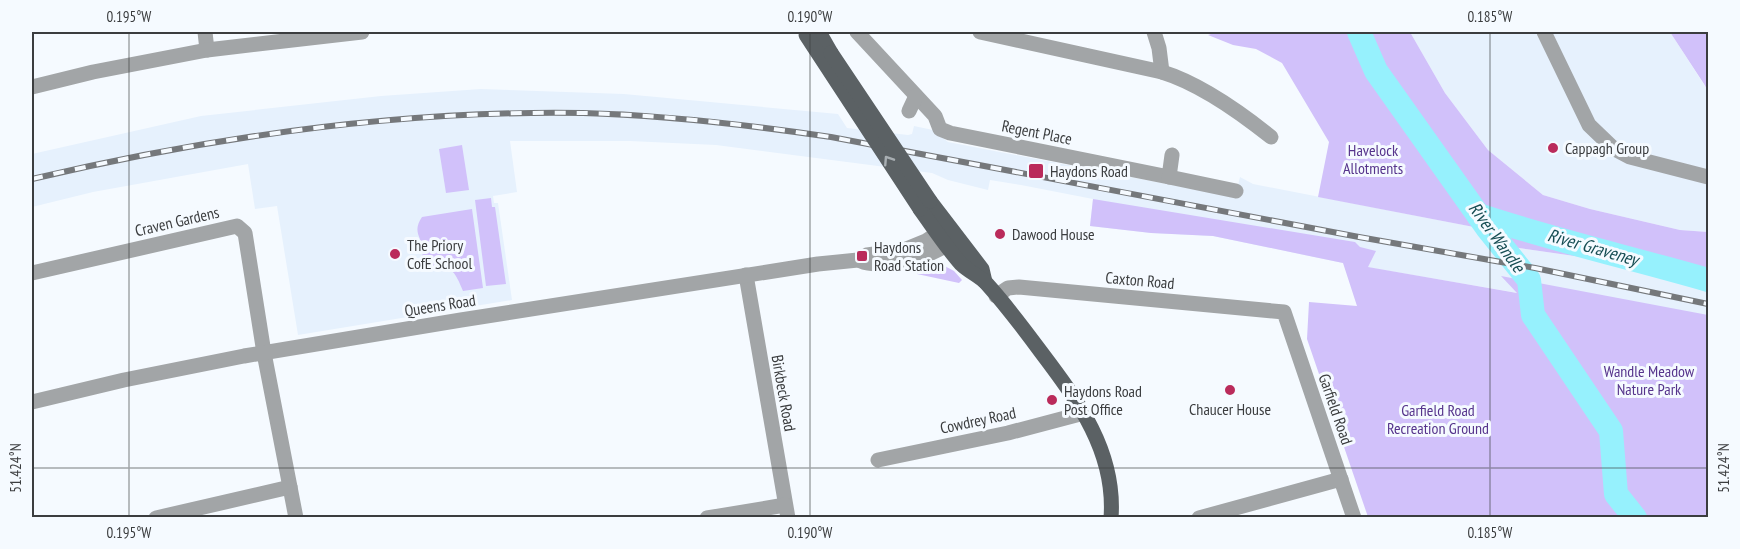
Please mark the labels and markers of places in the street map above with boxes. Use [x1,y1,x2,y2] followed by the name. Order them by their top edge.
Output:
[1565,138,1649,158] place label: Cappagh Group
[1546,141,1560,155] marker: Cappagh Group
[1050,161,1128,181] place label: Haydons Road
[1027,162,1045,180] marker: Haydons Road
[1012,224,1095,244] place label: Dawood House
[993,227,1007,241] marker: Dawood House
[407,235,472,273] place label: The Priory CofE School
[874,237,944,275] place label: Haydons Road Station
[388,247,402,261] marker: The Priory CofE School
[855,249,869,263] marker: Haydons Road Station
[1064,381,1142,419] place label: Haydons Road Post Office
[1223,383,1237,397] marker: Chaucer House
[1045,393,1059,407] marker: Haydons Road Post Office
[1189,399,1271,419] place label: Chaucer House

